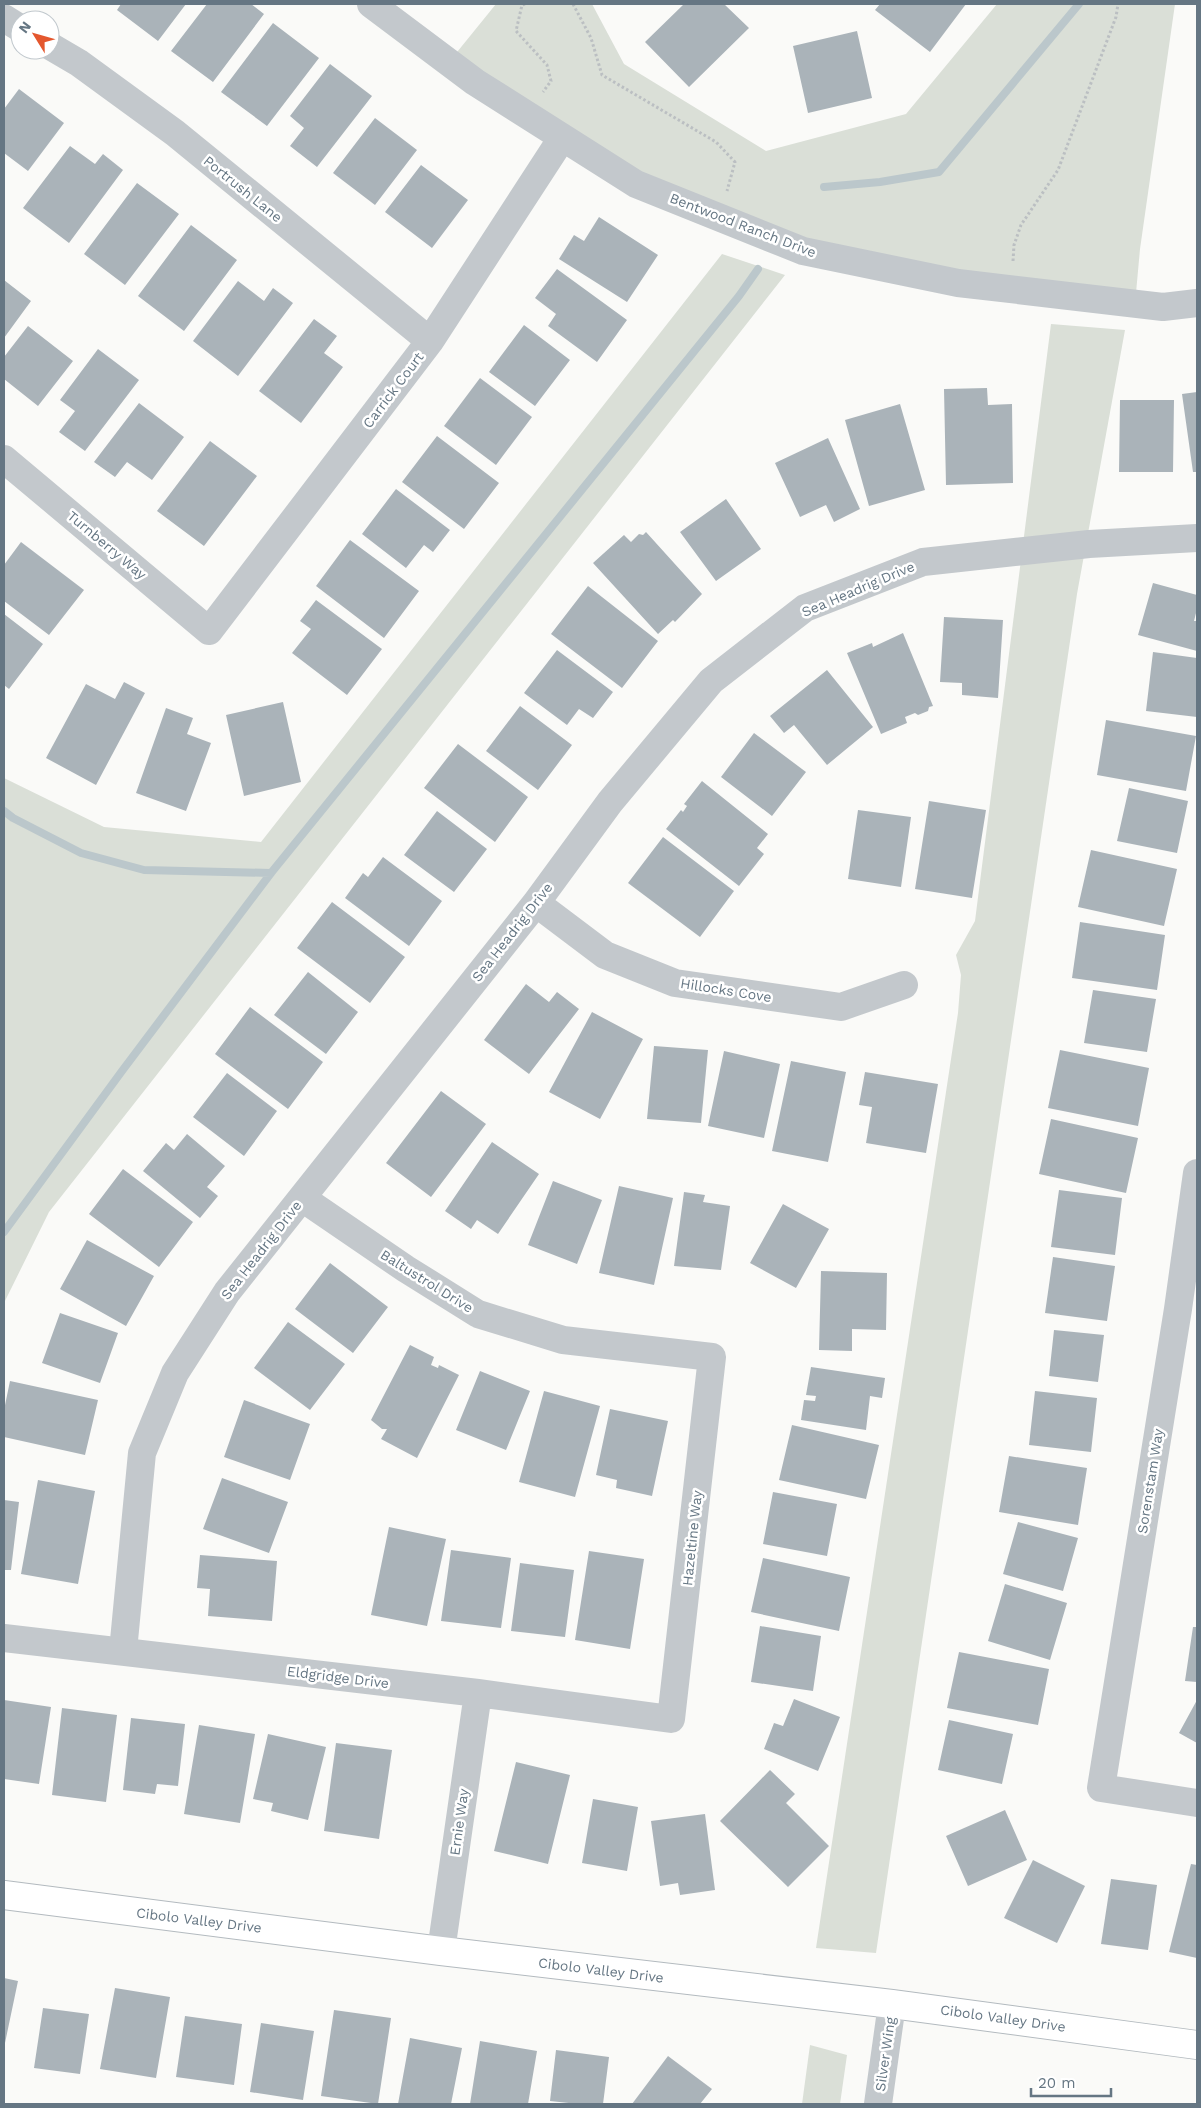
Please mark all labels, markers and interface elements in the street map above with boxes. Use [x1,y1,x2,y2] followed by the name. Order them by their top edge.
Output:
[10,10,60,60] north arrow
[15,18,34,36] text: N
[201,153,285,225] street label: Portrush Lane
[668,190,818,260] street label: Bentwood Ranch Drive
[359,349,427,431] street label: Carrick Court
[64,507,150,583] street label: Turnberry Way
[799,558,917,620] street label: Sea Headrig Drive
[468,879,556,985] street label: Sea Headrig Drive
[679,975,773,1005] street label: Hillocks Cove
[217,1197,305,1303] street label: Sea Headrig Drive
[378,1246,476,1316] street label: Baltustrol Drive
[1134,1427,1166,1535] street label: Sorenstam Way
[679,1489,705,1587] street label: Hazeltine Way
[286,1663,390,1691] street label: Eldgridge Drive
[446,1787,472,1856] street label: Ernie Way
[135,1904,263,1936] street label: Cibolo Valley Drive
[537,1954,665,1986] street label: Cibolo Valley Drive
[939,2001,1067,2035] street label: Cibolo Valley Drive
[872,2015,898,2092] street label: Silver Wing
[1031,2066,1111,2098] scale bar
[1038,2074,1076,2092] text: 20 m

